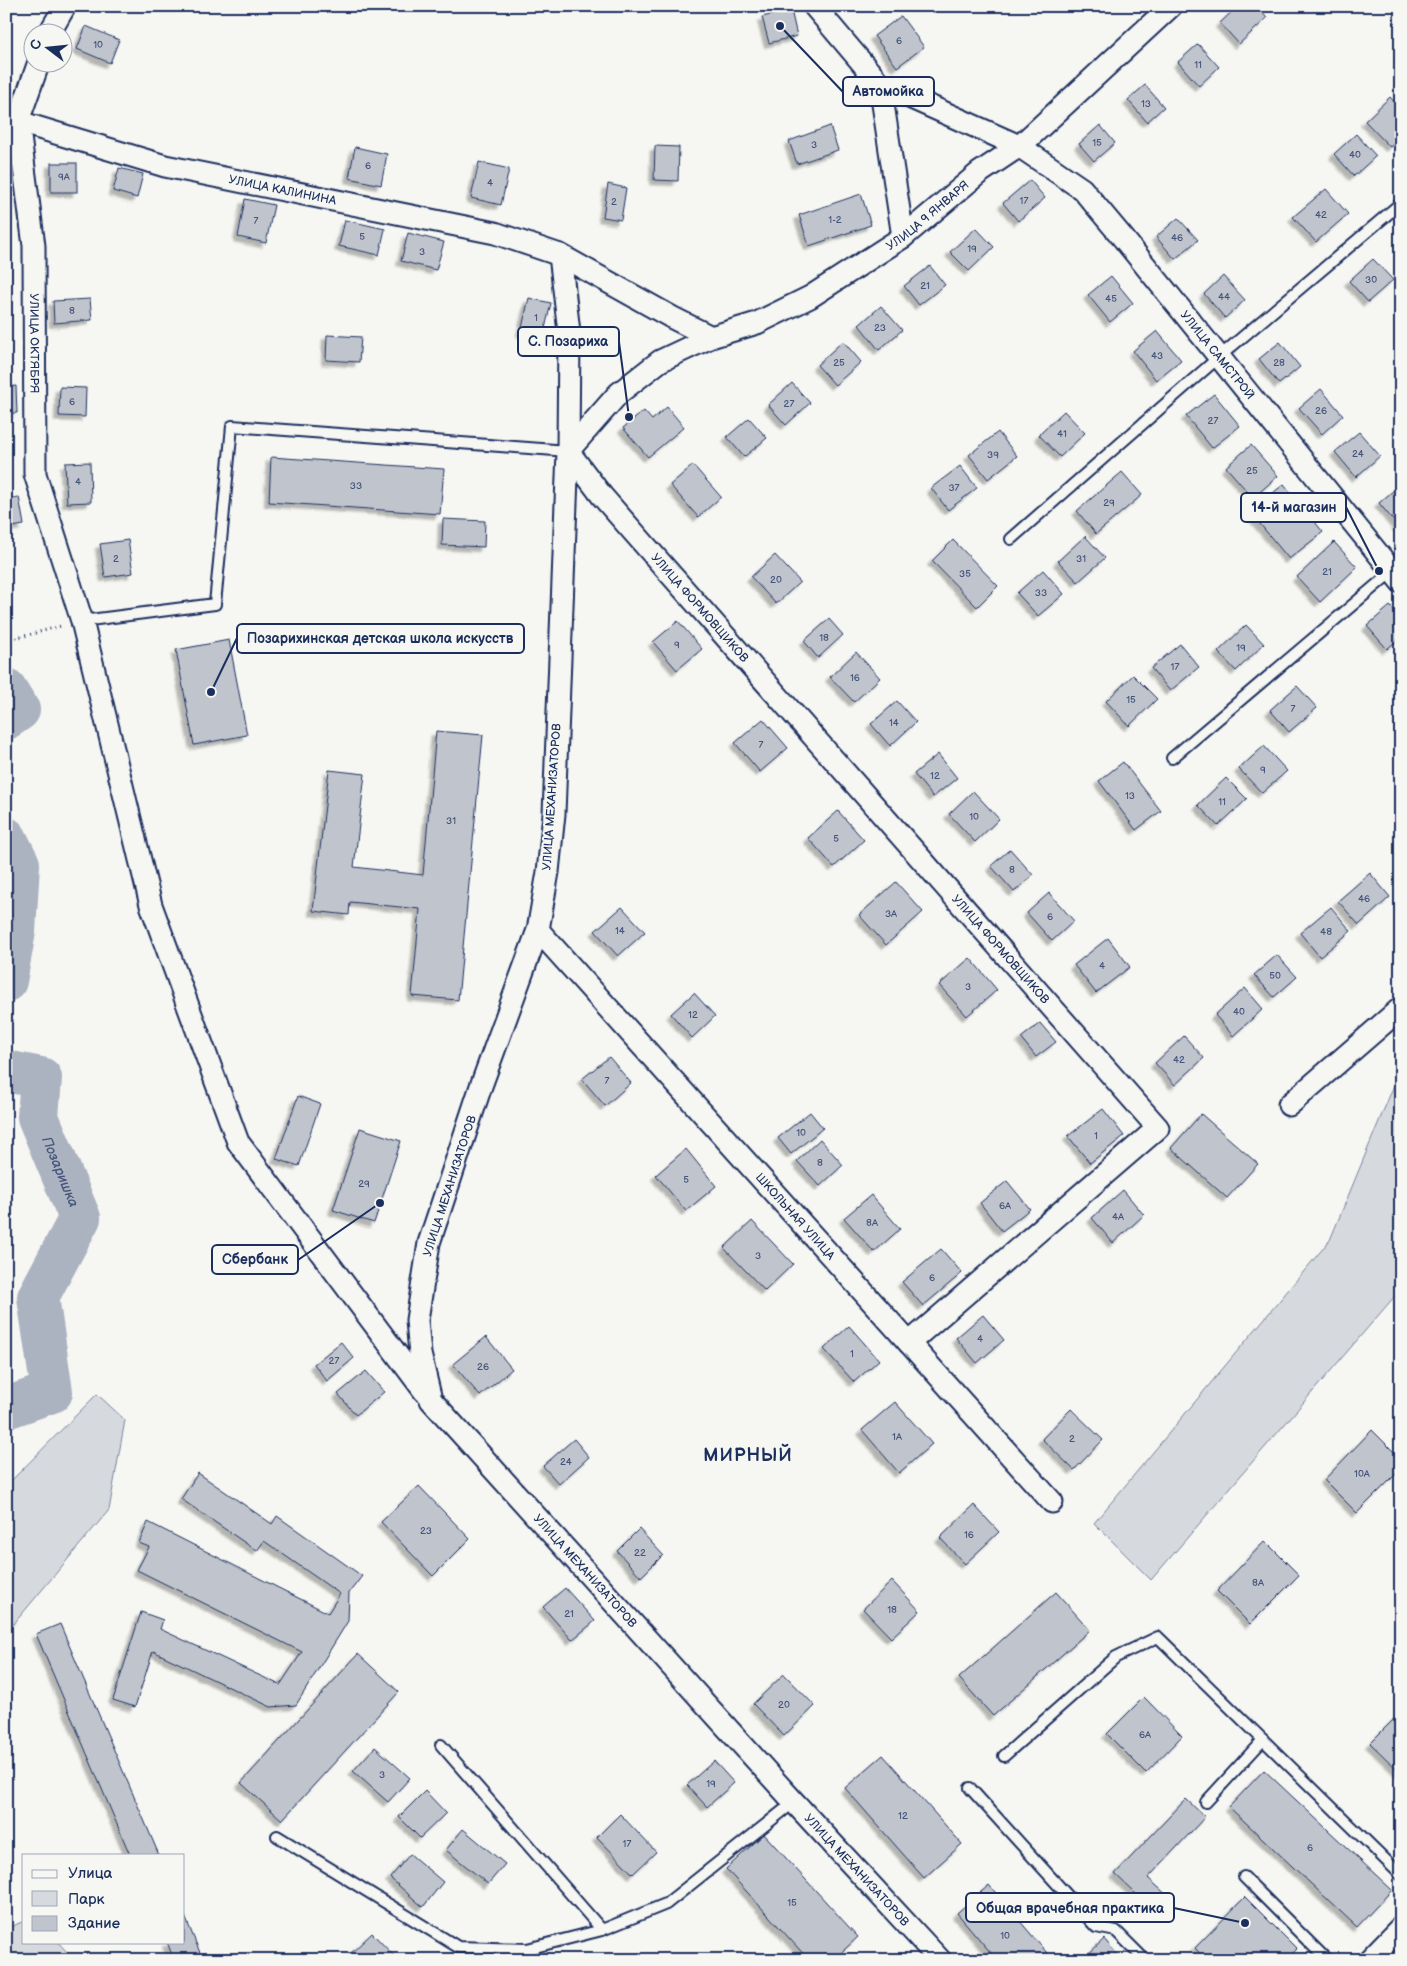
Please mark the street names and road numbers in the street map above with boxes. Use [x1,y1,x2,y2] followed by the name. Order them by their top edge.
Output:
[227,172,338,208] street label: УЛИЦА КАЛИНИНА
[883,177,972,253] street label: УЛИЦА 9 ЯНВАРЯ
[27,293,42,394] street label: УЛИЦА ОКТЯБРЯ
[1177,308,1258,402] street label: УЛИЦА САМСТРОЙ
[648,550,752,666] street label: УЛИЦА ФОРМОВЩИКОВ
[539,723,565,871] street label: УЛИЦА МЕХАНИЗАТОРОВ
[949,892,1053,1007] street label: УЛИЦА ФОРМОВЩИКОВ
[420,1113,480,1258] street label: УЛИЦА МЕХАНИЗАТОРОВ
[752,1170,839,1264] street label: ШКОЛЬНАЯ УЛИЦА
[530,1511,641,1631] street label: УЛИЦА МЕХАНИЗАТОРОВ
[801,1811,913,1930] street label: УЛИЦА МЕХАНИЗАТОРОВ

